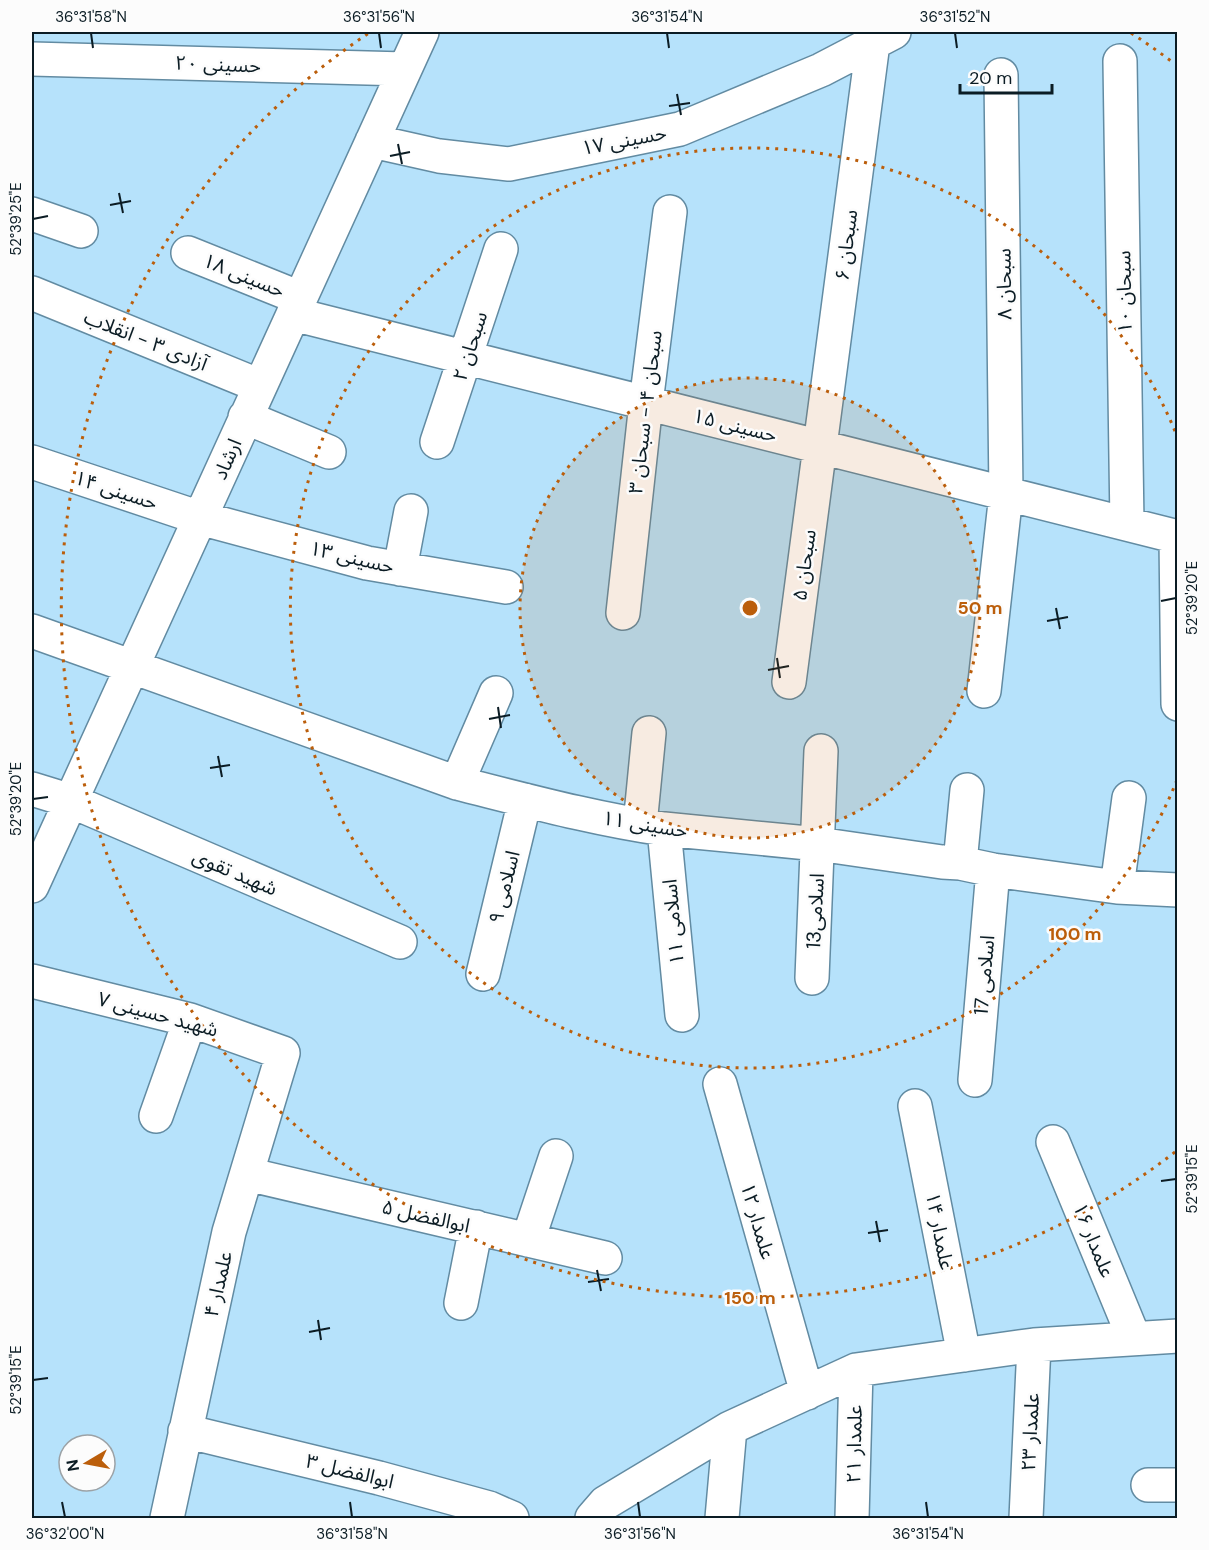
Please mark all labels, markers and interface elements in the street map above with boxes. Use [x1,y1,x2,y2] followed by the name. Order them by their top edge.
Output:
[55,7,127,27] text: 36°31'58"N
[343,7,415,27] text: 36°31'56"N
[631,7,703,27] text: 36°31'54"N
[920,7,990,27] text: 36°31'52"N
[175,50,261,78] street label: حسینی ۲۰
[960,57,1052,95] scale bar
[969,66,1012,90] text: 20 m
[579,119,669,161] street label: حسینی ۱۷
[6,182,26,256] text: 52°39'25"E
[829,208,863,282] street label: سبحان ۶
[199,247,289,303] street label: حسینی ۱۸
[990,248,1018,320] street label: سبحان ۸
[1110,250,1138,334] street label: سبحان ۱۰
[80,303,213,377] street label: آزادی ۳ - انقلاب
[447,308,493,384] street label: سبحان ۲
[622,329,668,495] street label: سبحان ۴ - سبحان ۳
[690,402,780,448] street label: حسینی ۱۵
[206,434,248,484] street label: ارشاد
[71,464,161,516] street label: حسینی ۱۴
[786,528,822,602] street label: سبحان ۵
[307,535,397,579] street label: حسینی ۱۳
[1182,561,1202,635] text: 52°39'20"E
[957,596,1003,620] text: 50 m
[740,598,760,618] centre of rings
[6,762,26,836] text: 52°39'20"E
[600,804,690,844] street label: حسینی ۱۱
[189,842,281,902] street label: شهید تقوی
[482,848,526,926] street label: اسلامی ۹
[800,873,830,949] street label: اسلامی13
[656,878,690,966] street label: اسلامی ۱۱
[1048,922,1102,946] text: 100 m
[968,934,1000,1016] street label: اسلامی 17
[95,985,221,1043] street label: شهید حسینی ۷
[1182,1144,1202,1214] text: 52°39'15"E
[735,1180,781,1262] street label: علمدار ۱۲
[920,1190,960,1272] street label: علمدار ۱۴
[379,1193,473,1239] street label: ابوالفضل ۵
[1067,1199,1121,1281] street label: علمدار ۱۶
[198,1248,238,1320] street label: علمدار ۴
[724,1286,776,1310] text: 150 m
[6,1345,26,1415] text: 52°39'15"E
[1015,1392,1045,1472] street label: علمدار ۲۳
[840,1404,868,1484] street label: علمدار ۲۱
[57,1433,117,1493] north arrow
[303,1448,397,1494] street label: ابوالفضل ۳
[61,1458,84,1473] text: N
[26,1524,104,1544] text: 36°32'00"N
[316,1524,388,1544] text: 36°31'58"N
[604,1524,676,1544] text: 36°31'56"N
[892,1524,964,1544] text: 36°31'54"N

